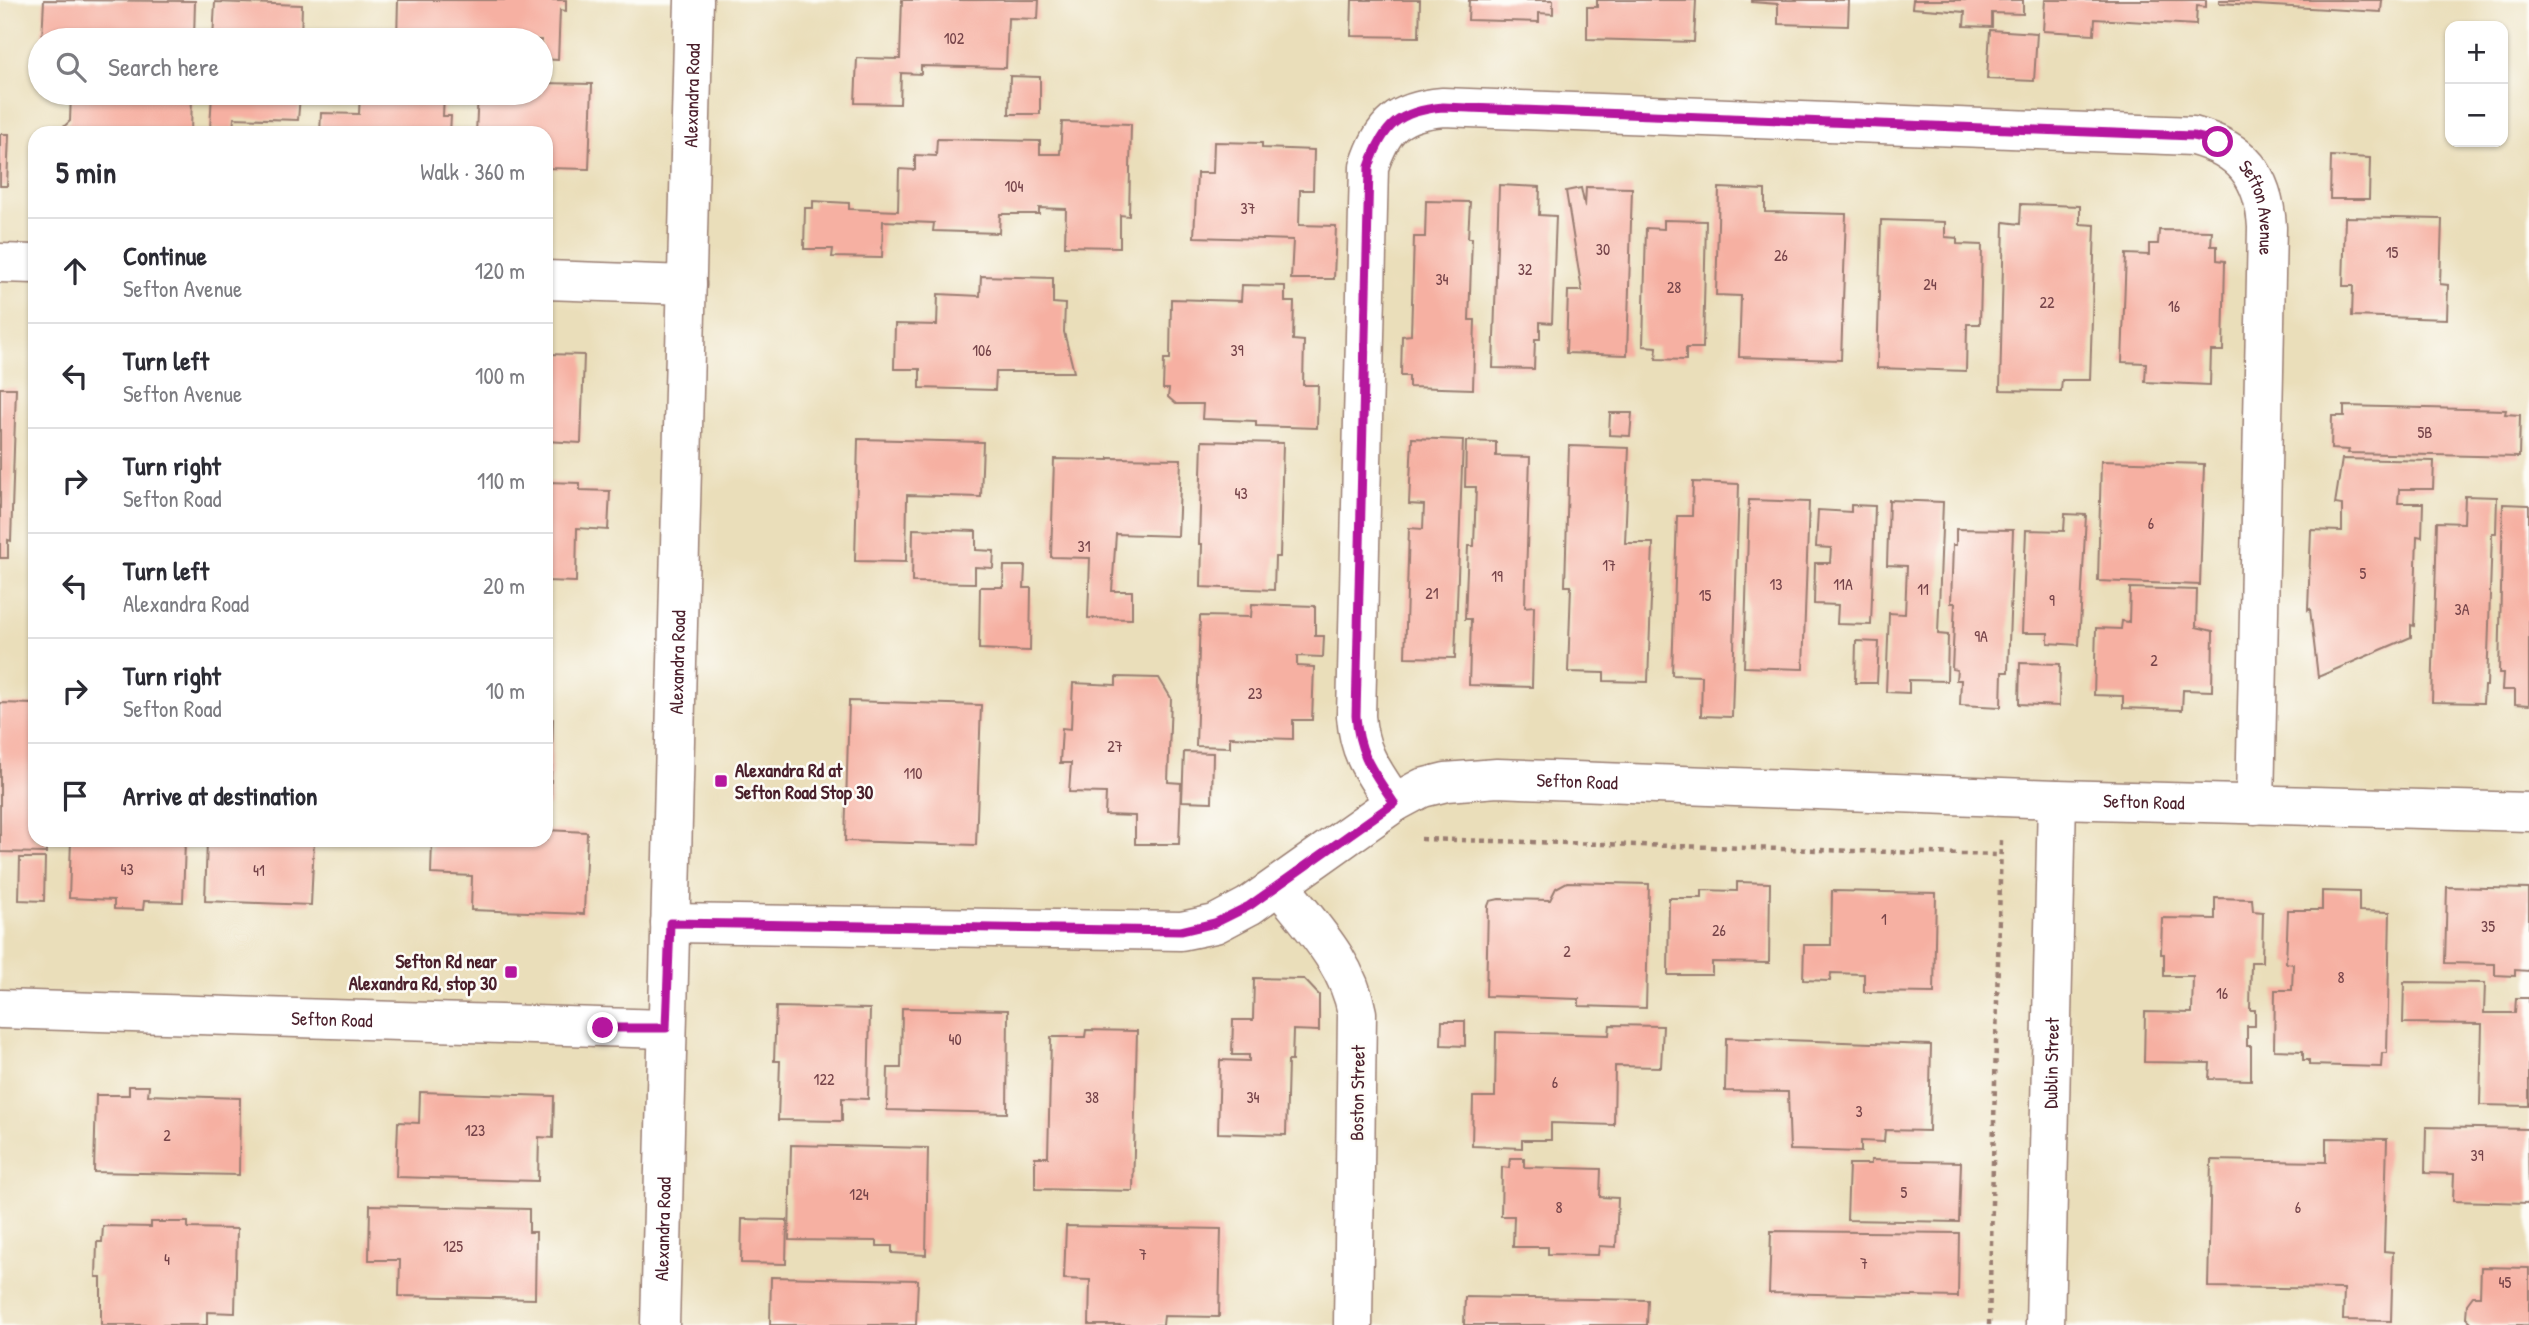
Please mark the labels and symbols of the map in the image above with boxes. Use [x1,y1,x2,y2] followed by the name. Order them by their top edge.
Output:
[944,27,965,49] house number: 102
[677,42,706,148] street label: Alexandra Road
[2202,126,2233,157] route start
[2233,154,2280,256] street label: Sefton Avenue
[1005,175,1023,197] house number: 104
[1240,197,1256,219] house number: 37
[1596,238,1610,260] house number: 30
[2386,241,2399,263] house number: 15
[1774,244,1788,266] house number: 26
[1518,258,1533,280] house number: 32
[1435,268,1449,290] house number: 34
[1923,273,1937,295] house number: 24
[1667,276,1681,298] house number: 28
[2040,291,2055,313] house number: 22
[2168,295,2180,317] house number: 16
[972,339,992,361] house number: 106
[1230,339,1244,361] house number: 39
[2418,421,2432,443] house number: 5B
[1234,482,1248,504] house number: 43
[2148,512,2154,534] house number: 6
[1078,535,1091,557] house number: 31
[1602,554,1616,576] house number: 17
[2360,562,2367,584] house number: 5
[1491,565,1503,587] house number: 19
[1770,573,1782,595] house number: 13
[1833,573,1853,595] house number: 11A
[1917,578,1929,600] house number: 11
[1425,582,1439,604] house number: 21
[1699,584,1712,606] house number: 15
[2049,589,2055,611] house number: 9
[2455,598,2470,620] house number: 3A
[663,609,691,715] street label: Alexandra Road
[1974,625,1988,647] house number: 9A
[2150,649,2158,671] house number: 2
[1248,682,1262,704] house number: 23
[1107,735,1123,757] house number: 27
[735,757,874,806] place label: Alexandra Rd at Sefton Road Stop 30
[904,762,922,784] house number: 110
[1536,766,1619,796] street label: Sefton Road
[713,773,729,789] marker: Alexandra Rd at Sefton Road Stop 30
[2103,787,2185,816] street label: Sefton Road
[120,858,134,880] house number: 43
[253,859,265,881] house number: 41
[1881,908,1887,930] house number: 1
[2481,915,2495,937] house number: 35
[1712,919,1726,941] house number: 26
[1563,940,1571,962] house number: 2
[349,948,498,997] place label: Sefton Rd near Alexandra Rd, stop 30
[503,964,519,980] marker: Sefton Rd near Alexandra Rd, stop 30
[2338,966,2345,988] house number: 8
[2216,982,2228,1004] house number: 16
[291,1005,374,1033] street label: Sefton Road
[587,1012,618,1043] route end
[2037,1017,2065,1109] street label: Dublin Street
[948,1028,962,1050] house number: 40
[1343,1044,1371,1141] street label: Boston Street
[814,1068,835,1090] house number: 122
[1552,1071,1558,1093] house number: 6
[1085,1086,1099,1108] house number: 38
[1246,1086,1260,1108] house number: 34
[1855,1100,1863,1122] house number: 3
[465,1119,485,1141] house number: 123
[163,1124,171,1146] house number: 2
[2470,1144,2484,1166] house number: 39
[648,1176,677,1281] street label: Alexandra Road
[1901,1181,1908,1203] house number: 5
[849,1183,869,1205] house number: 124
[1556,1196,1563,1218] house number: 8
[2295,1196,2301,1218] house number: 6
[443,1235,463,1257] house number: 125
[1139,1243,1147,1265] house number: 7
[164,1248,170,1270] house number: 4
[1860,1252,1868,1274] house number: 7
[2499,1271,2512,1293] house number: 45

